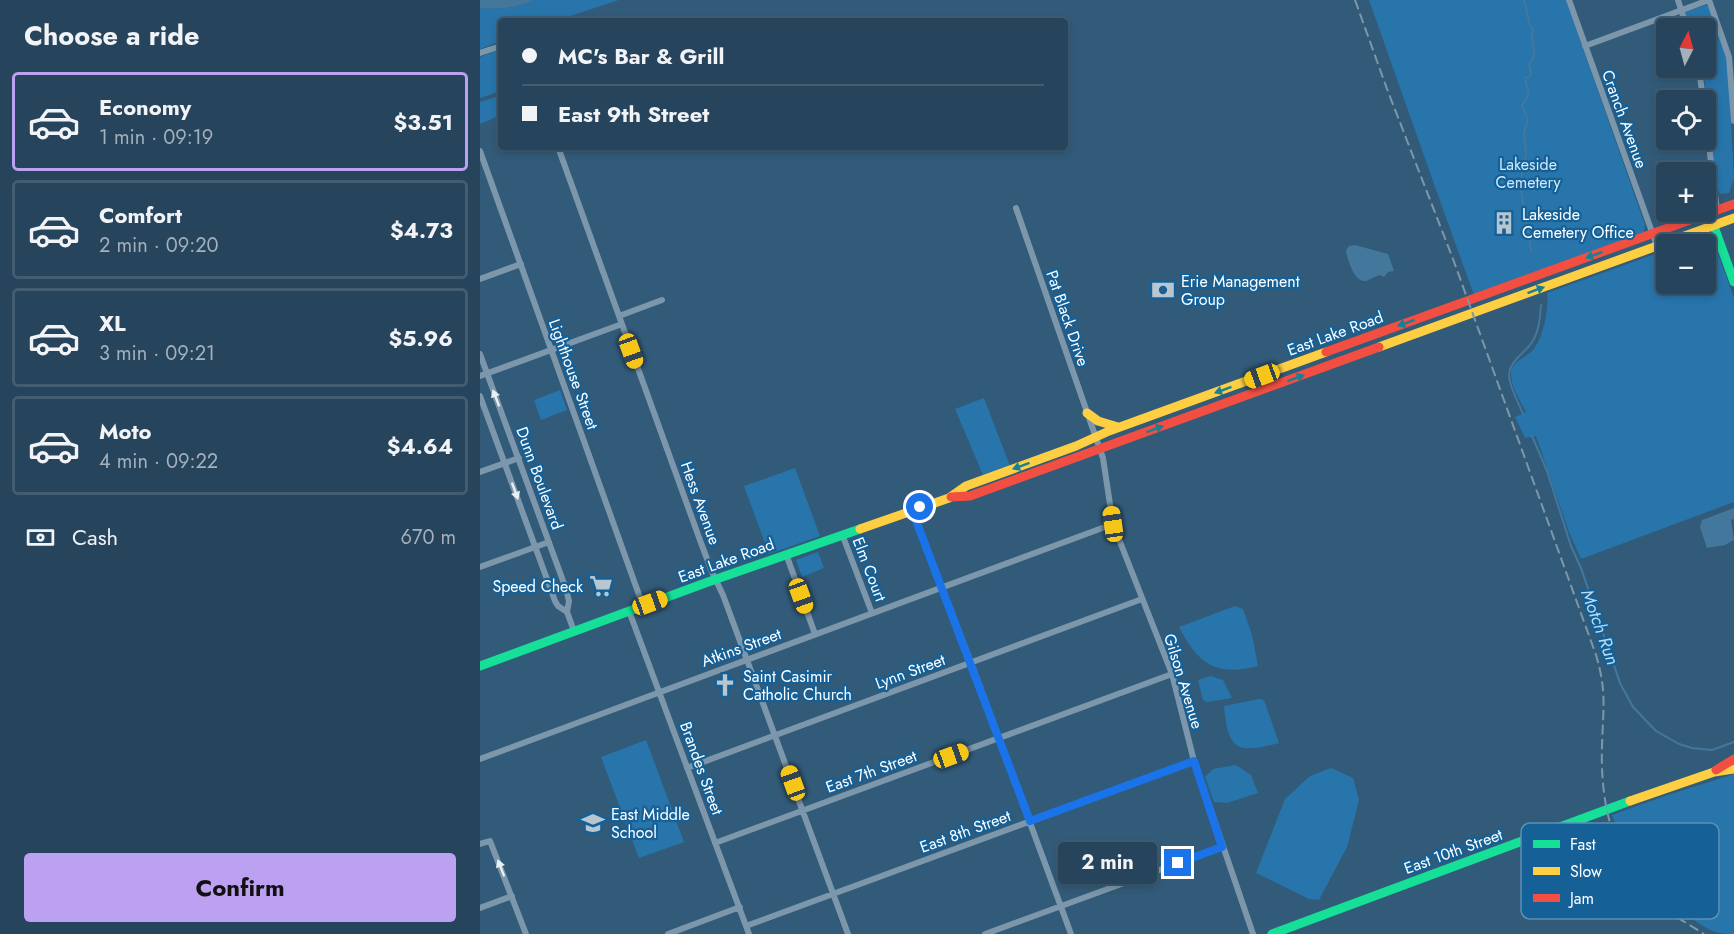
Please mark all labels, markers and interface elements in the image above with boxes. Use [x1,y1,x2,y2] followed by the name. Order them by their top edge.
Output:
[24,16,199,55] text: Choose a ride
[1656,18,1716,78] north arrow
[1656,18,1716,294] map controls
[558,40,724,72] text: MC's Bar & Grill
[1596,67,1653,172] street label: Cranch Avenue
[1656,90,1716,150] button: locate
[99,91,191,123] text: Economy
[27,95,81,149] icon: car
[558,98,709,130] text: East 9th Street
[394,106,453,138] text: $3.51
[99,123,213,152] text: 1 min · 09:19
[1495,153,1561,194] park label: Lakeside Cemetery
[1656,162,1716,222] button: +
[99,199,182,231] text: Comfort
[27,203,81,257] icon: car
[1522,203,1634,244] place label: Lakeside Cemetery Office
[1491,210,1517,236] building icon: Lakeside Cemetery Office
[390,214,453,246] text: $4.73
[99,231,219,260] text: 2 min · 09:20
[1656,234,1716,294] button: −
[1585,251,1603,260] one-way arrow
[1040,267,1095,369] street label: Pat Black Drive
[1181,270,1300,311] place label: Erie Management Group
[1150,277,1176,303] bank icon: Erie Management Group
[1527,285,1545,295] one-way arrow
[1284,305,1386,362] street label: East Lake Road
[99,307,126,339] text: XL
[27,311,81,365] icon: car
[543,316,604,433] street label: Lighthouse Street
[1397,319,1415,329] one-way arrow
[389,322,453,354] text: $5.96
[616,331,646,371] car
[99,339,215,368] text: 3 min · 09:21
[1242,361,1282,391] car
[1287,372,1305,382] one-way arrow
[1214,385,1232,395] one-way arrow
[491,389,501,407] one-way arrow
[99,415,152,447] text: Moto
[27,419,81,473] icon: car
[510,424,569,533] street label: Dunn Boulevard
[1146,424,1164,433] one-way arrow
[387,430,453,462] text: $4.64
[99,447,218,476] text: 4 min · 09:22
[675,458,726,548] street label: Hess Avenue
[1012,461,1030,471] one-way arrow
[510,482,520,500] one-way arrow
[906,493,933,520] route start
[1102,505,1124,543] car
[24,521,57,554] icon: cash
[72,521,118,553] text: Cash
[400,523,456,552] text: 670 m
[675,532,777,589] street label: East Lake Road
[847,534,892,605] street label: Elm Court
[588,573,614,599] supermarket icon: Speed Check
[492,575,584,598] place label: Speed Check
[786,576,816,616] car
[1574,585,1626,669] water label: Motch Run
[630,588,670,618] car
[698,622,784,673] street label: Atkins Street
[1158,631,1209,732] street label: Gilson Avenue
[872,648,949,695] street label: Lynn Street
[743,665,852,706] place label: Saint Casimir Catholic Church
[712,672,738,698] church icon: Saint Casimir Catholic Church
[674,719,729,818] street label: Brandes Street
[931,741,971,771] car
[823,744,920,799] street label: East 7th Street
[778,763,808,803] car
[611,803,690,844] place label: East Middle School
[916,804,1014,859] street label: East 8th Street
[580,810,606,836] school or university icon: East Middle School
[1401,823,1506,880] street label: East 10th Street
[1521,823,1719,919] legend
[1570,833,1596,856] text: Fast
[1058,842,1157,884] callout: 2 min
[1081,848,1134,877] text: 2 min
[1164,849,1191,876] route end
[24,853,456,922] button: Confirm
[495,858,505,876] one-way arrow
[1570,860,1602,883] text: Slow
[1568,887,1594,910] text: Jam

